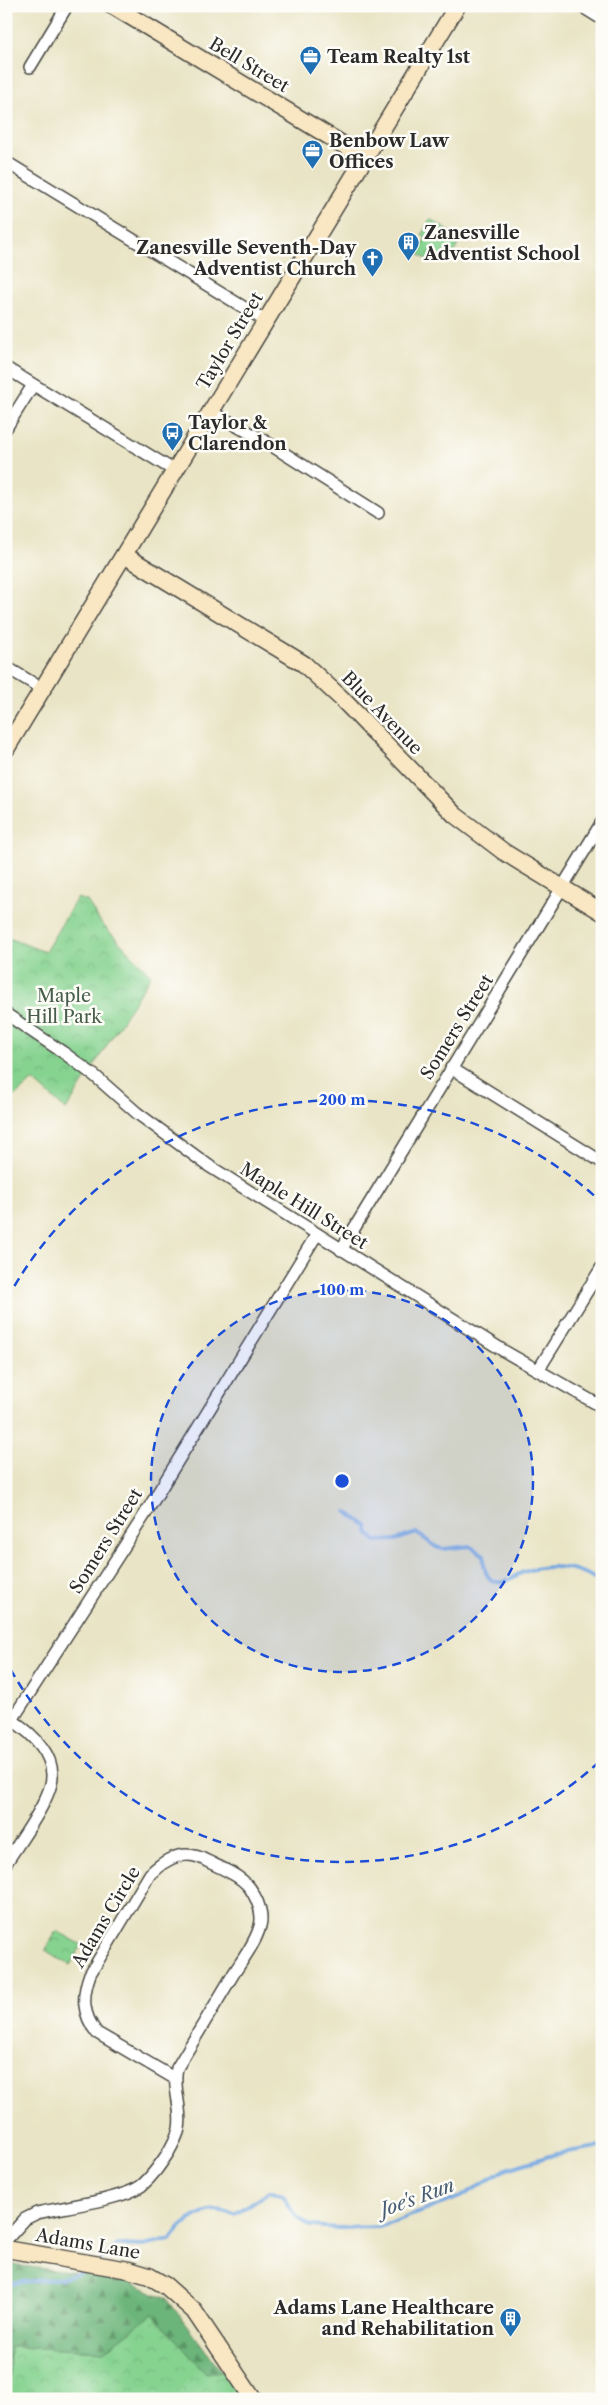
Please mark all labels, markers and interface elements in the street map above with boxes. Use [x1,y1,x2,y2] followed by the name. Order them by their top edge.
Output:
[205,33,293,98] street label: Bell Street
[299,45,323,76] office icon: Team Realty 1st
[327,46,471,68] place label: Team Realty 1st
[329,130,450,173] place label: Benbow Law Offices
[301,139,325,170] office icon: Benbow Law Offices
[423,222,580,265] place label: Zanesville Adventist School
[396,231,420,262] building icon: Zanesville Adventist School
[136,237,357,280] place label: Zanesville Seventh-Day Adventist Church
[360,246,384,277] church icon: Zanesville Seventh-Day Adventist Church
[192,288,268,394] street label: Taylor Street
[188,412,287,455] place label: Taylor & Clarendon
[160,421,184,452] bus stop icon: Taylor & Clarendon
[337,667,427,759] street label: Blue Avenue
[416,970,498,1084] street label: Somers Street
[26,985,103,1028] park label: Maple Hill Park
[319,1090,365,1109] text: 200 m
[236,1158,372,1254] street label: Maple Hill Street
[320,1280,364,1299] text: 100 m
[333,1472,351,1490] centre of rings
[65,1484,147,1598] street label: Somers Street
[67,1862,145,1973] street label: Adams Circle
[372,2173,458,2223] water label: Joe's Run
[33,2224,142,2264] street label: Adams Lane
[273,2297,495,2340] place label: Adams Lane Healthcare and Rehabilitation
[498,2306,522,2337] building icon: Adams Lane Healthcare and Rehabilitation

